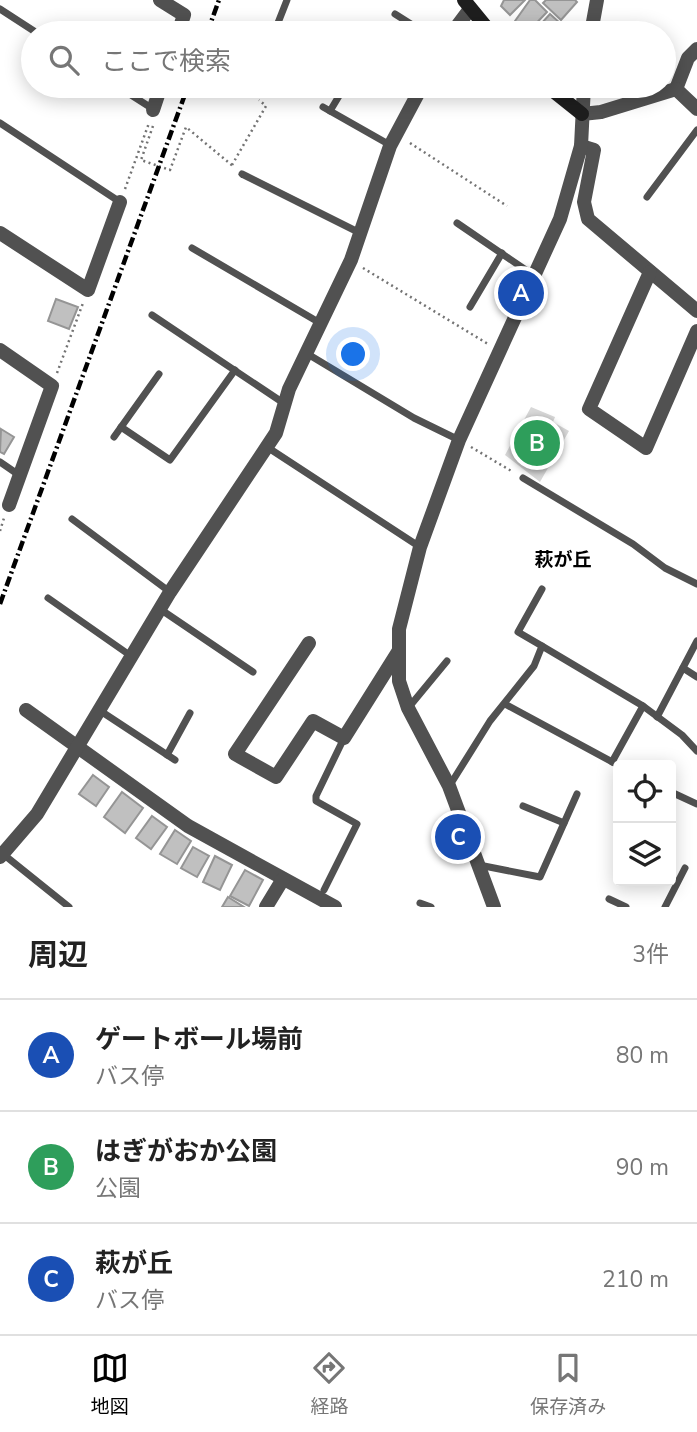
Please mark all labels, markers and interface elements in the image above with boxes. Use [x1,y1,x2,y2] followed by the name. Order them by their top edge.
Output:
[21,21,676,98] search box
[45,41,83,79] icon: search
[101,44,231,79] text: ここで検索
[498,267,544,319] pin: A
[336,337,370,371] your location
[514,417,560,469] pin: B
[534,547,592,573] district label: 萩が丘
[613,760,676,886] map controls
[613,760,676,823] button: locate
[435,811,481,863] pin: C
[613,823,676,886] button: layers
[28,935,88,976] text: 周辺
[632,939,669,970] text: 3件
[95,1022,303,1057] text: ゲートボール場前
[42,1040,60,1071] text: A
[616,1040,669,1071] text: 80 m
[95,1061,164,1092] text: バス停
[95,1134,277,1169] text: はぎがおか公園
[43,1152,59,1183] text: B
[616,1152,669,1183] text: 90 m
[95,1173,141,1204] text: 公園
[95,1246,173,1281] text: 萩が丘
[43,1264,59,1295] text: C
[602,1264,669,1295] text: 210 m
[95,1285,164,1316] text: バス停
[91,1349,129,1420] tab: 地図
[310,1349,348,1420] tab: 経路
[530,1349,606,1420] tab: 保存済み

